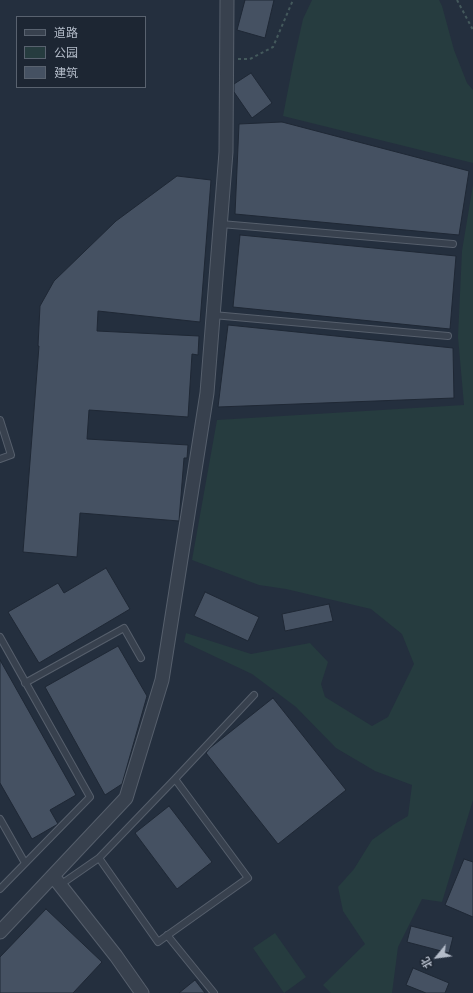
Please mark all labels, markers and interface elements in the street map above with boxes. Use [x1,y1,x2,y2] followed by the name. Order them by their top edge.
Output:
[16,16,146,88] legend
[54,25,78,41] text: 道路
[54,45,78,61] text: 公园
[54,65,78,81] text: 建筑
[417,937,457,977] north arrow
[418,955,435,971] text: 北

